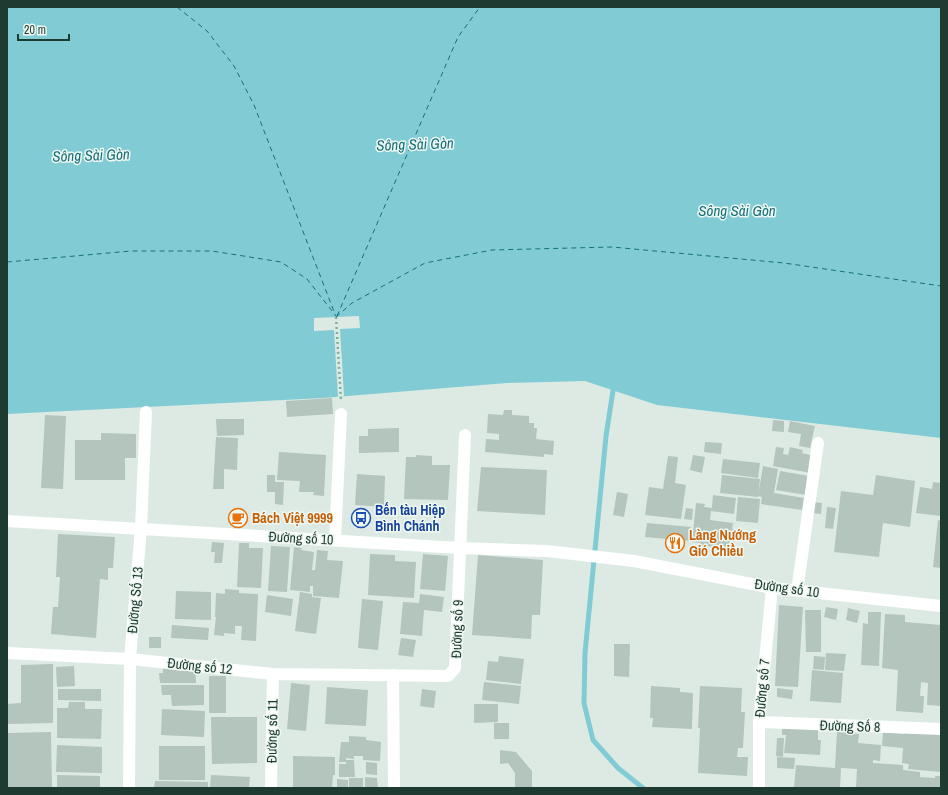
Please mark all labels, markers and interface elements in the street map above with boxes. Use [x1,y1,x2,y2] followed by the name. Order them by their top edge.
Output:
[18,16,69,42] scale bar
[24,22,46,38] text: 20 m
[376,132,454,156] water label: Sông Sài Gòn
[52,143,130,167] water label: Sông Sài Gòn
[698,200,776,221] water label: Sông Sài Gòn
[375,501,445,535] place label: Bến tàu Hiệp Bình Chánh
[227,507,249,529] cafe icon: Bách Việt 9999
[350,507,372,529] bus stop icon: Bến tàu Hiệp Bình Chánh
[252,509,333,527] place label: Bách Việt 9999
[689,526,756,560] place label: Làng Nướng Gió Chiều
[268,527,334,549] street label: Đường số 10
[664,532,686,554] restaurant icon: Làng Nướng Gió Chiều
[123,566,147,634] street label: Đường Số 13
[754,575,820,601] street label: Đường số 10
[447,599,467,659] street label: Đường số 9
[167,654,233,678] street label: Đường số 12
[750,658,774,718] street label: Đường số 7
[262,698,282,763] street label: Đường số 11
[819,716,881,736] street label: Đường Số 8

